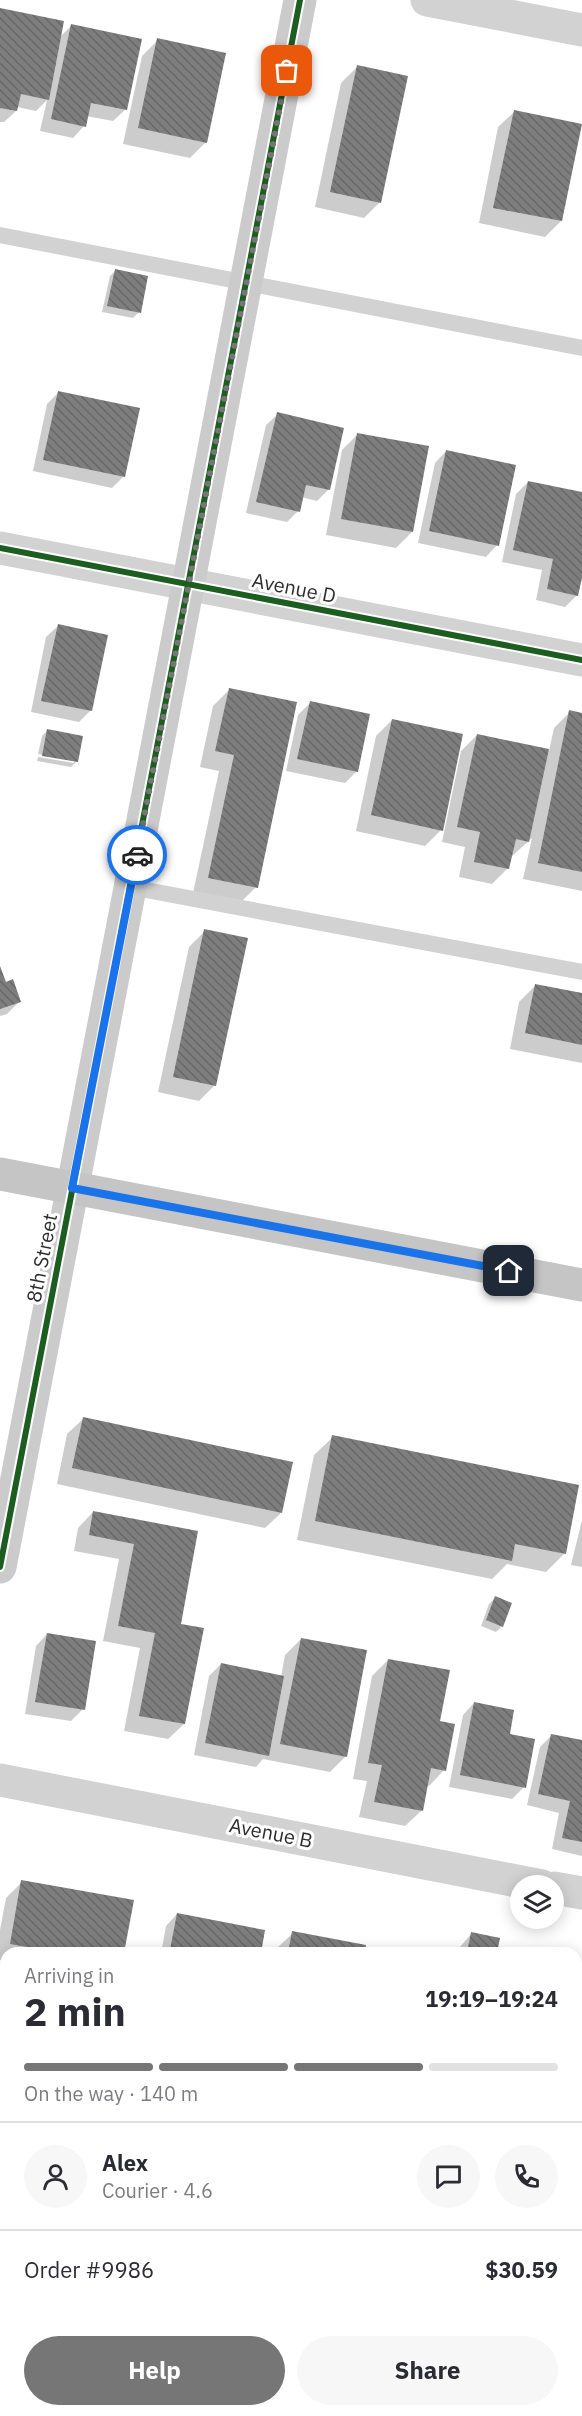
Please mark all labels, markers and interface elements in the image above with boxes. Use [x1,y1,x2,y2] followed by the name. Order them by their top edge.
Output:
[261,45,312,96] pin
[270,54,303,87] icon: bag
[250,566,338,609] street label: Avenue D
[107,825,167,885] courier
[121,839,154,872] icon: car
[20,1211,63,1305] street label: 8th Street
[483,1245,534,1296] pin
[492,1254,525,1287] icon: home
[227,1811,315,1854] street label: Avenue B
[510,1875,564,1929] map controls
[510,1875,564,1929] button: layers
[24,1962,114,1989] text: Arriving in
[425,1984,558,2013] text: 19:19–19:24
[24,1986,126,2037] text: 2 min
[24,2080,198,2107] text: On the way · 140 m
[24,2145,87,2208] button: person
[417,2145,480,2208] button: chat
[495,2145,558,2208] button: phone
[102,2148,148,2177] text: Alex
[102,2177,213,2204] text: Courier · 4.6
[24,2255,154,2284] text: Order #9986
[485,2255,558,2284] text: $30.59
[24,2336,285,2405] button: Help
[297,2336,558,2405] button: Share

